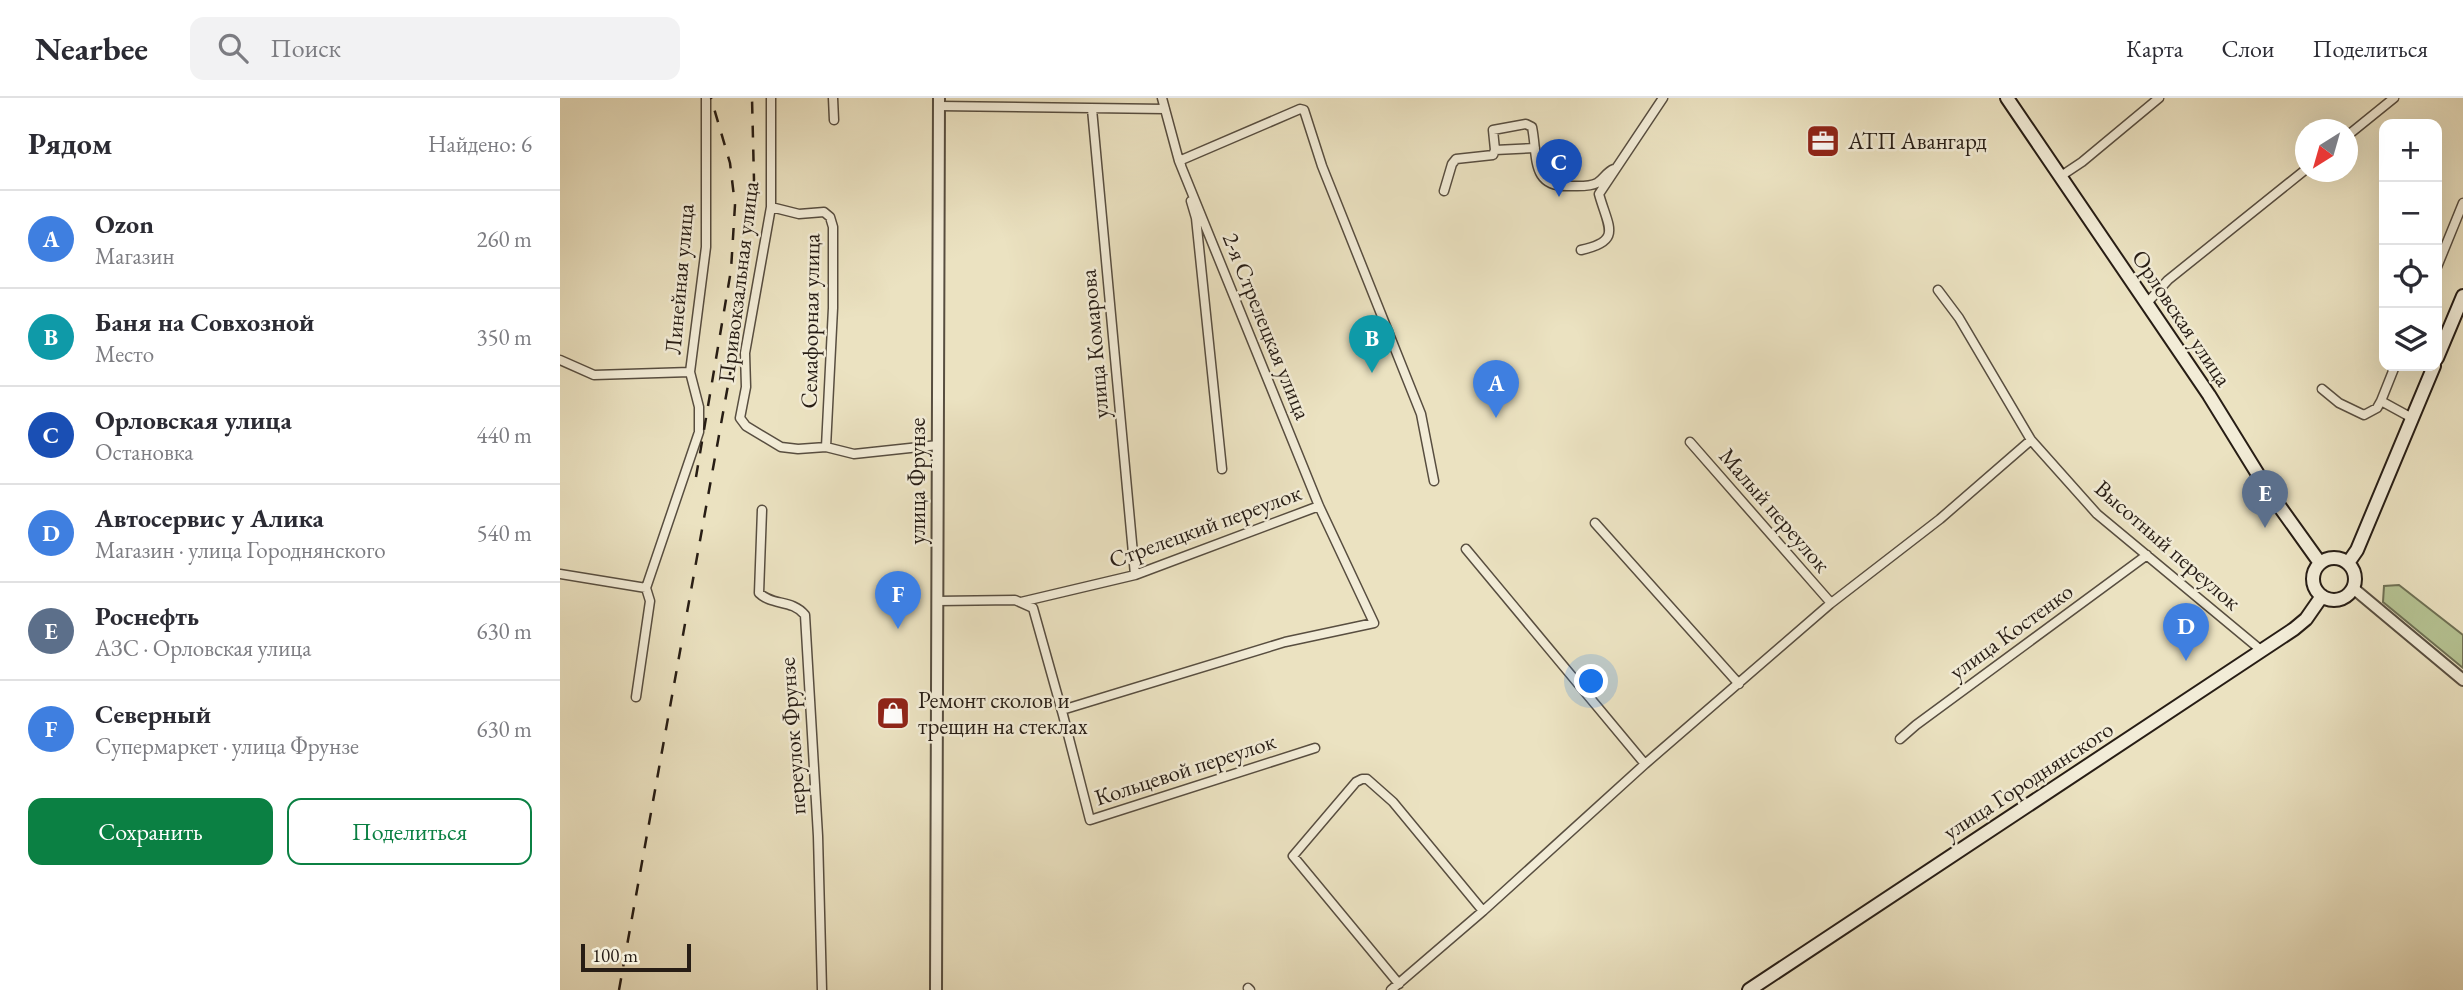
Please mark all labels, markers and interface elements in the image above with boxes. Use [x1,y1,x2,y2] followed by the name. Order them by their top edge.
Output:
[190,17,680,80] search box
[35,27,148,70] text: Nearbee
[214,29,252,67] icon: search
[270,31,341,65] text: Поиск
[2126,33,2183,64] text: Карта
[2221,33,2275,64] text: Слои
[2313,33,2428,64] text: Поделиться
[2295,119,2358,182] north arrow
[2379,119,2442,371] map controls
[2379,119,2442,182] button: +
[1804,122,1842,160] office icon: АТП Авангард
[28,124,112,163] text: Рядом
[1847,126,1987,156] place label: АТП Авангард
[428,129,532,159] text: Найдено: 6
[1536,139,1582,197] pin: C
[711,179,765,384] street label: Привокзальная улица
[2379,182,2442,245] button: −
[657,201,701,356] street label: Линейная улица
[95,207,154,241] text: Ozon
[43,224,59,254] text: A
[476,224,532,254] text: 260 m
[1216,228,1319,425] street label: 2-я Стрелецкая улица
[793,232,827,409] street label: Семафорная улица
[95,241,174,271] text: Магазин
[2125,244,2239,393] street label: Орловская улица
[2379,245,2442,308] button: locate
[1072,267,1115,420] street label: улица Комарова
[95,305,314,339] text: Баня на Совхозной
[2379,308,2442,371] button: layers
[1349,315,1395,373] pin: B
[44,322,58,352] text: B
[476,322,532,352] text: 350 m
[95,339,154,369] text: Место
[1473,360,1519,418] pin: A
[95,403,292,437] text: Орловская улица
[902,417,932,545] street label: улица Фрунзе
[43,420,59,450] text: C
[476,420,532,450] text: 440 m
[95,437,193,467] text: Остановка
[1713,441,1837,579] street label: Малый переулок
[2242,470,2288,528] pin: E
[2089,473,2247,617] street label: Высотный переулок
[1105,477,1305,575] street label: Стрелецкий переулок
[95,501,324,535] text: Автосервис у Алика
[42,518,60,548] text: D
[476,518,532,548] text: 540 m
[95,535,386,565] text: Магазин · улица Городнянского
[875,571,921,629] pin: F
[1943,576,2079,686] street label: улица Костенко
[95,599,199,633] text: Роснефть
[2163,603,2209,661] pin: D
[44,616,58,646] text: E
[476,616,532,646] text: 630 m
[95,633,311,663] text: АЗС · Орловская улица
[772,656,812,816] street label: переулок Фрунзе
[1574,664,1608,698] your location
[918,685,1088,741] place label: Ремонт сколов и трещин на стеклах
[874,694,912,732] shop icon: Ремонт сколов и трещин на стеклах
[95,697,211,731] text: Северный
[45,714,57,744] text: F
[476,714,532,744] text: 630 m
[1937,714,2119,846] street label: улица Городнянского
[1091,726,1279,812] street label: Кольцевой переулок
[95,731,359,761] text: Супермаркет · улица Фрунзе
[28,798,273,865] button: Сохранить
[287,798,532,865] button: Поделиться
[581,941,691,973] scale bar
[592,943,638,968] text: 100 m

